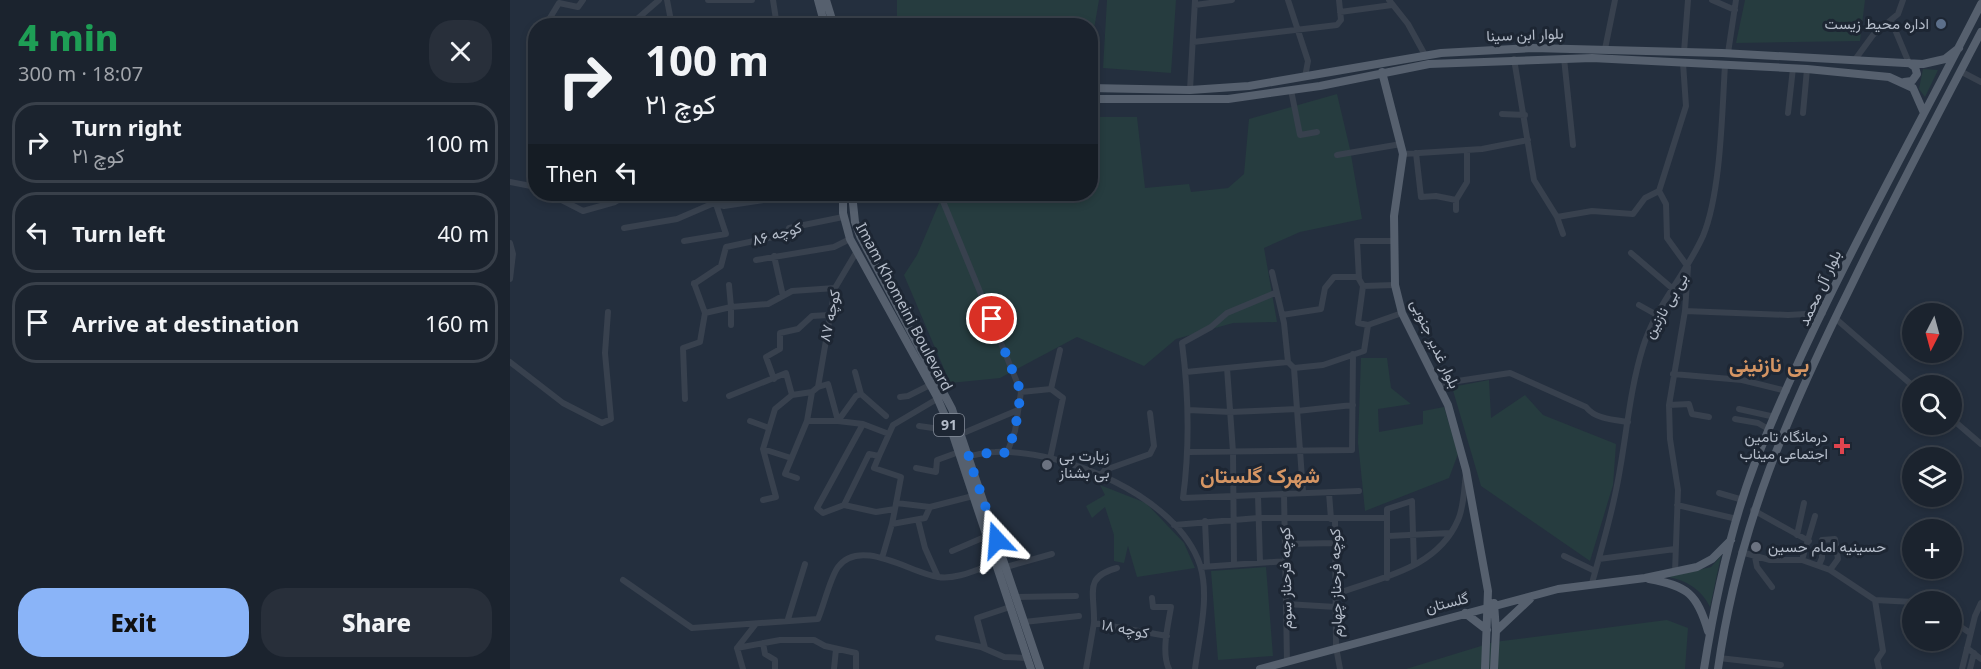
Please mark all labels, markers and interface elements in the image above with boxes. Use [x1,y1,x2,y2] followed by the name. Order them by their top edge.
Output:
[18,13,119,62] text: 4 min
[1825,13,1929,33] place label: اداره محیط زیست
[1934,17,1948,31] marker: اداره محیط زیست
[429,20,492,83] button: close
[1486,23,1564,46] street label: بلوار ابن سینا
[645,31,769,88] text: 100 m
[546,42,624,120] icon: right
[18,60,143,87] text: 300 m · 18:07
[645,85,716,122] text: کوچ ۲۱
[72,112,182,142] text: Turn right
[21,126,54,159] icon: right
[425,128,489,158] text: 100 m
[72,142,125,169] text: کوچ ۲۱
[610,156,643,189] icon: left
[546,158,598,188] text: Then
[21,216,54,249] icon: left
[749,216,805,251] street label: کوچه ۸۶
[72,218,166,248] text: Turn left
[438,218,489,248] text: 40 m
[852,219,958,394] street label: Imam Khomeini Boulevard
[1793,247,1845,329] street label: بلوار آل محمد
[1638,269,1693,342] street label: بی بی نازنین
[814,288,845,344] street label: کوچه ۸۷
[966,293,1017,344] pin
[1406,296,1465,392] street label: بلوار غدیر جنوبی
[975,302,1008,335] icon: arrive
[1902,303,1962,363] north arrow
[1902,303,1962,651] map controls
[21,306,54,339] icon: arrive
[72,308,299,338] text: Arrive at destination
[425,308,489,338] text: 160 m
[1729,350,1809,378] district label: بی نازنینی
[1902,375,1962,435] button: search
[934,414,964,436] road number: 91
[1740,426,1828,464] place label: درمانگاه تامین اجتماعی میناب
[1833,437,1851,455] marker: درمانگاه تامین اجتماعی میناب
[1058,445,1110,483] place label: زیارت بی بی بشناز
[1902,447,1962,507] button: layers
[1040,458,1054,472] marker: زیارت بی بی بشناز
[1200,461,1320,489] district label: شهرک گلستان
[965,508,1029,572] position arrow
[1902,519,1962,579] button: +
[1274,526,1297,629] street label: کوچه فرحناز سوم
[1324,528,1347,638] street label: کوچه فرحناز چهارم
[1768,536,1886,557] place label: حسینیه امام حسین
[1749,540,1763,554] marker: حسینیه امام حسین
[1423,587,1471,617] street label: گلستان
[18,588,249,657] button: Exit
[261,588,492,657] button: Share
[1902,591,1962,651] button: −
[1099,614,1151,643] street label: کوچه ۱۸

